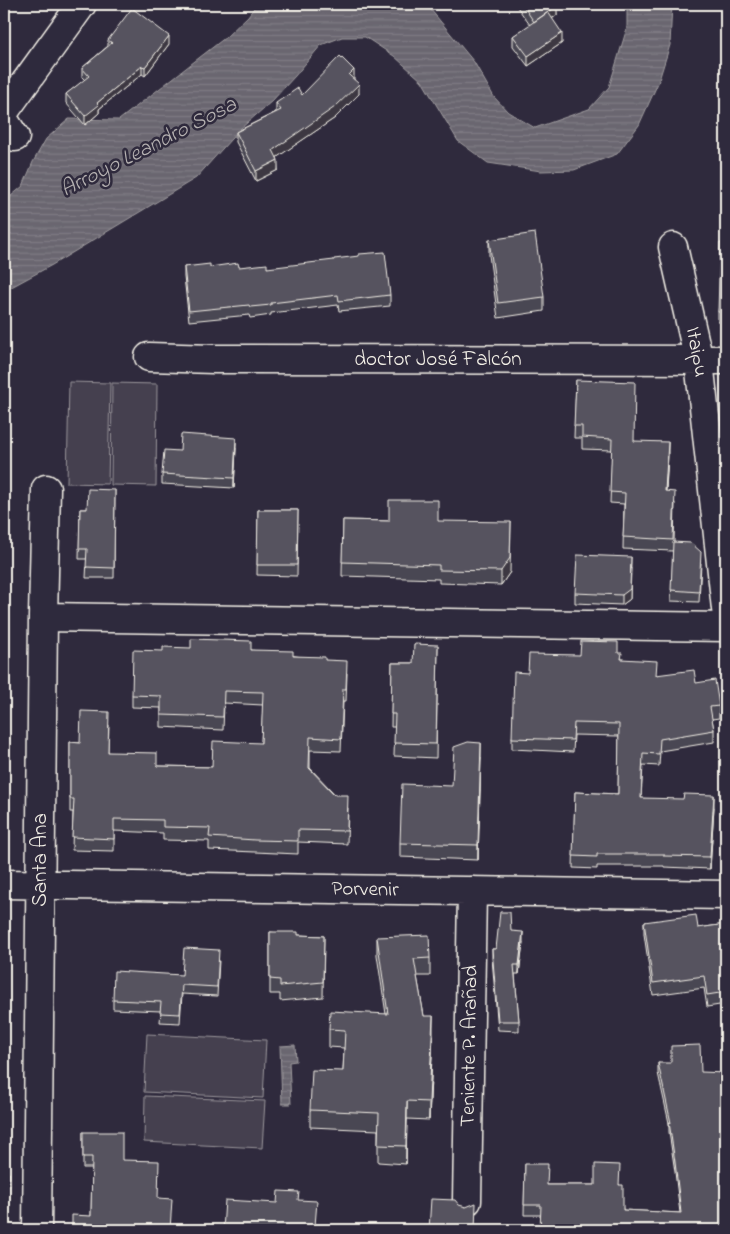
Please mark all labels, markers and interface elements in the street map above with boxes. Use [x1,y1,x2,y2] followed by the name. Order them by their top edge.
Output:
[55,89,244,206] water label: Arroyo Leandro Sosa
[677,325,715,380] street label: Itaipu
[354,345,522,375] street label: doctor José Falcón
[26,813,56,907] street label: Santa Ana
[331,874,399,906] street label: Porvenir
[454,965,486,1127] street label: Teniente P. Arañad

